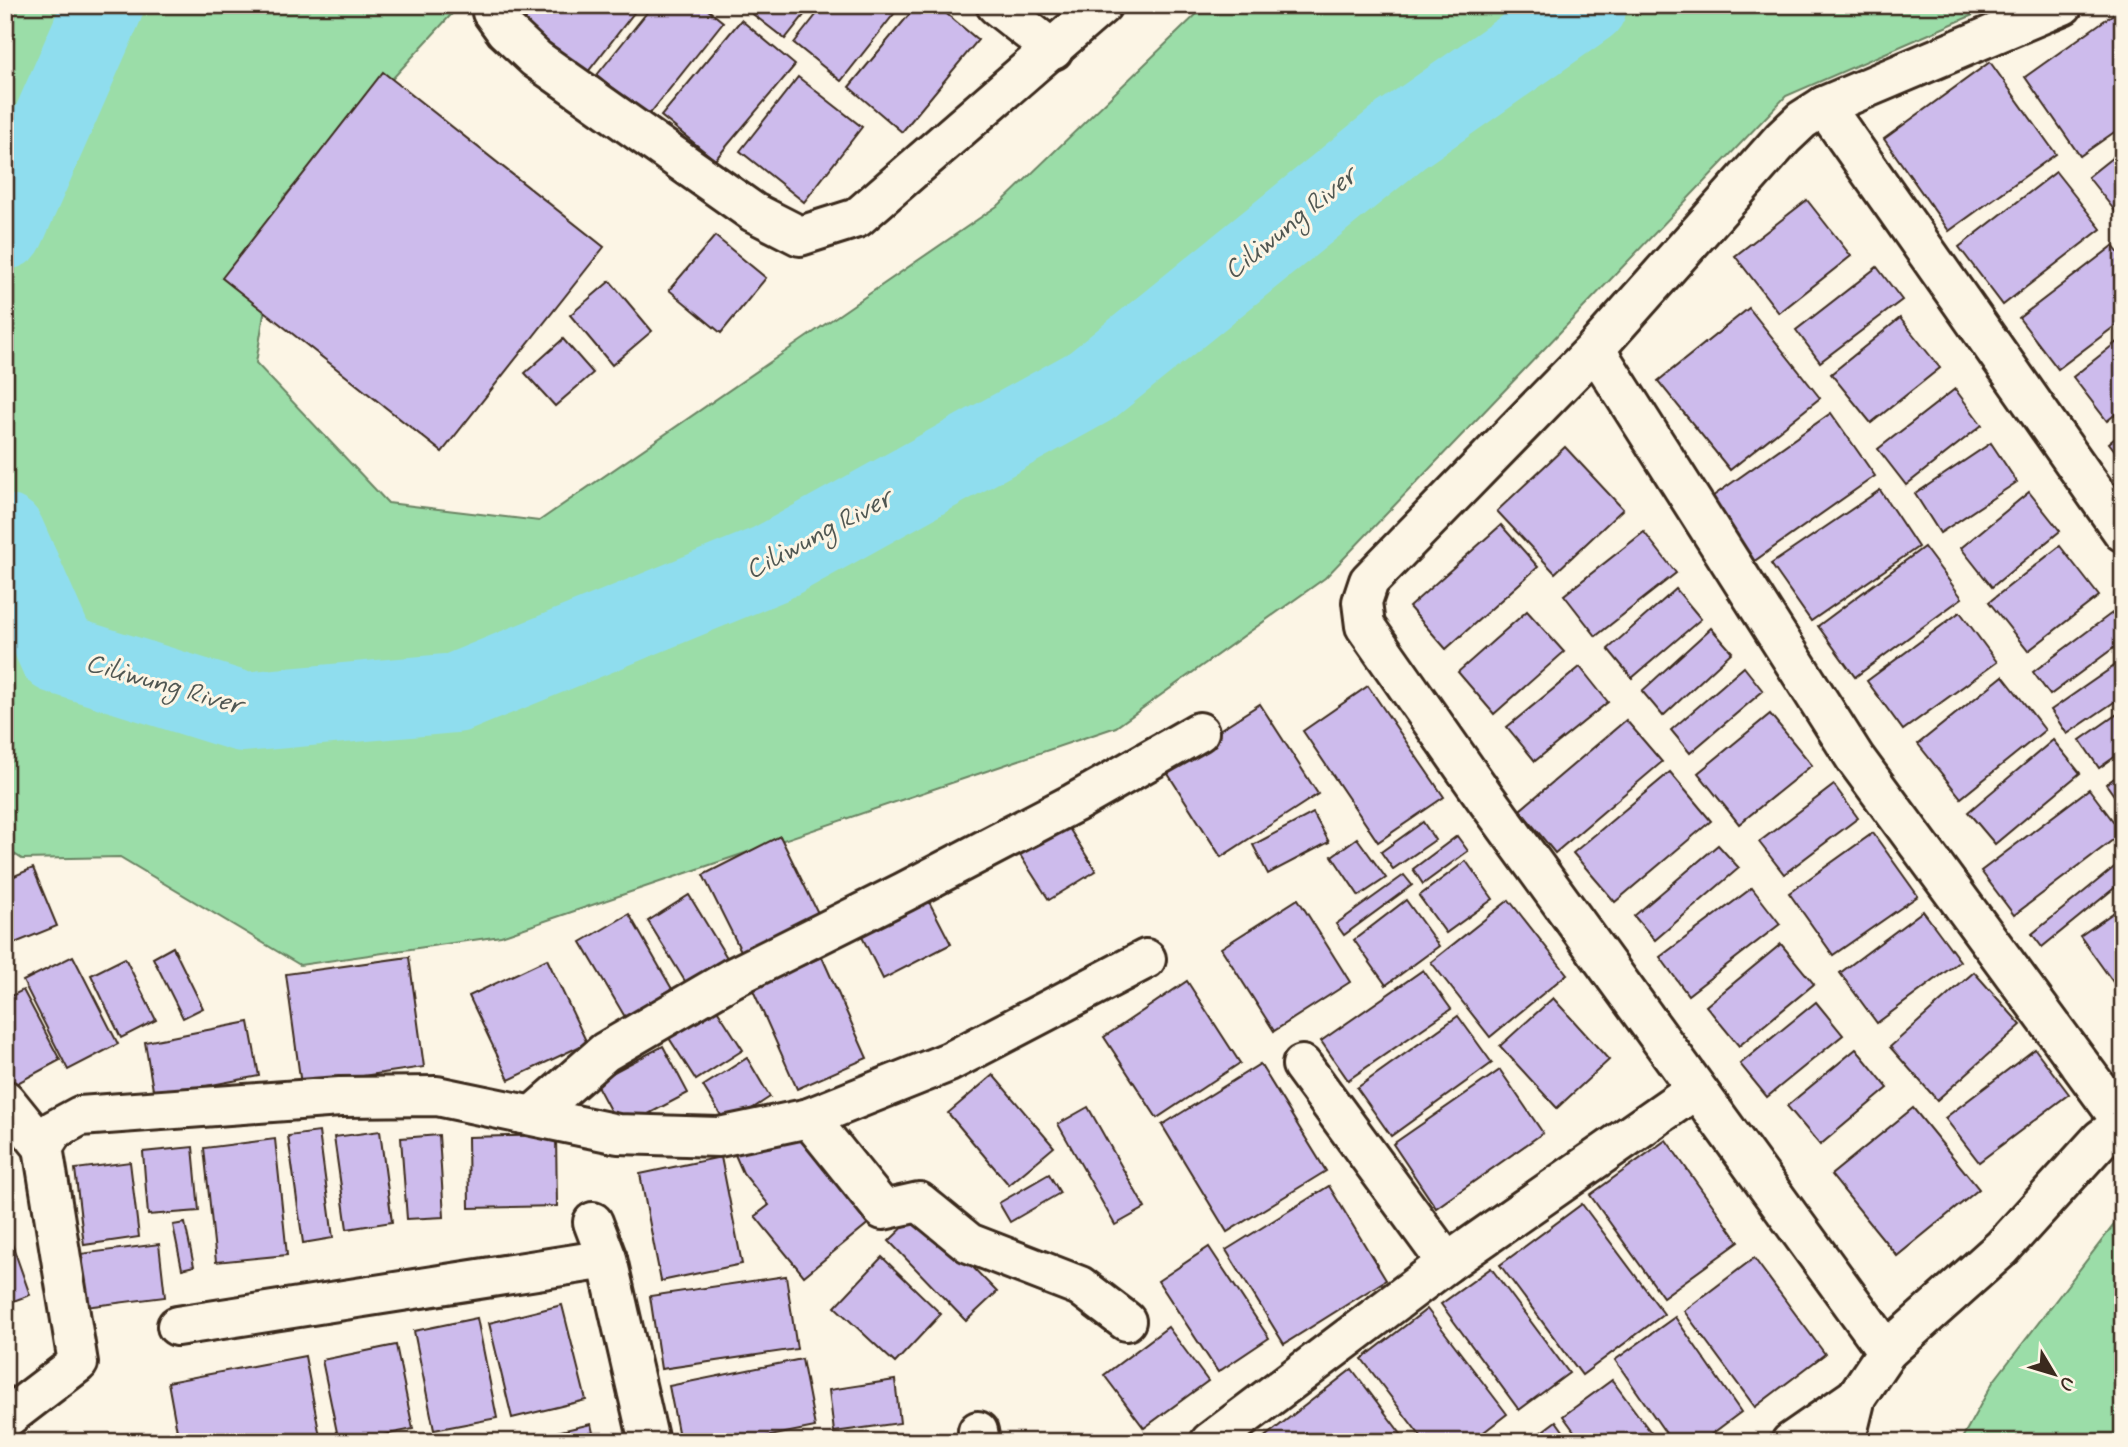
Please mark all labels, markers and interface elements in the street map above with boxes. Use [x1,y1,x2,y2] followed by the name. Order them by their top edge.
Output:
[1217,158,1369,290] water label: Ciliwung River
[740,480,903,590] water label: Ciliwung River
[81,646,250,727] water label: Ciliwung River
[2020,1338,2090,1408] north arrow
[2053,1371,2080,1396] text: U

